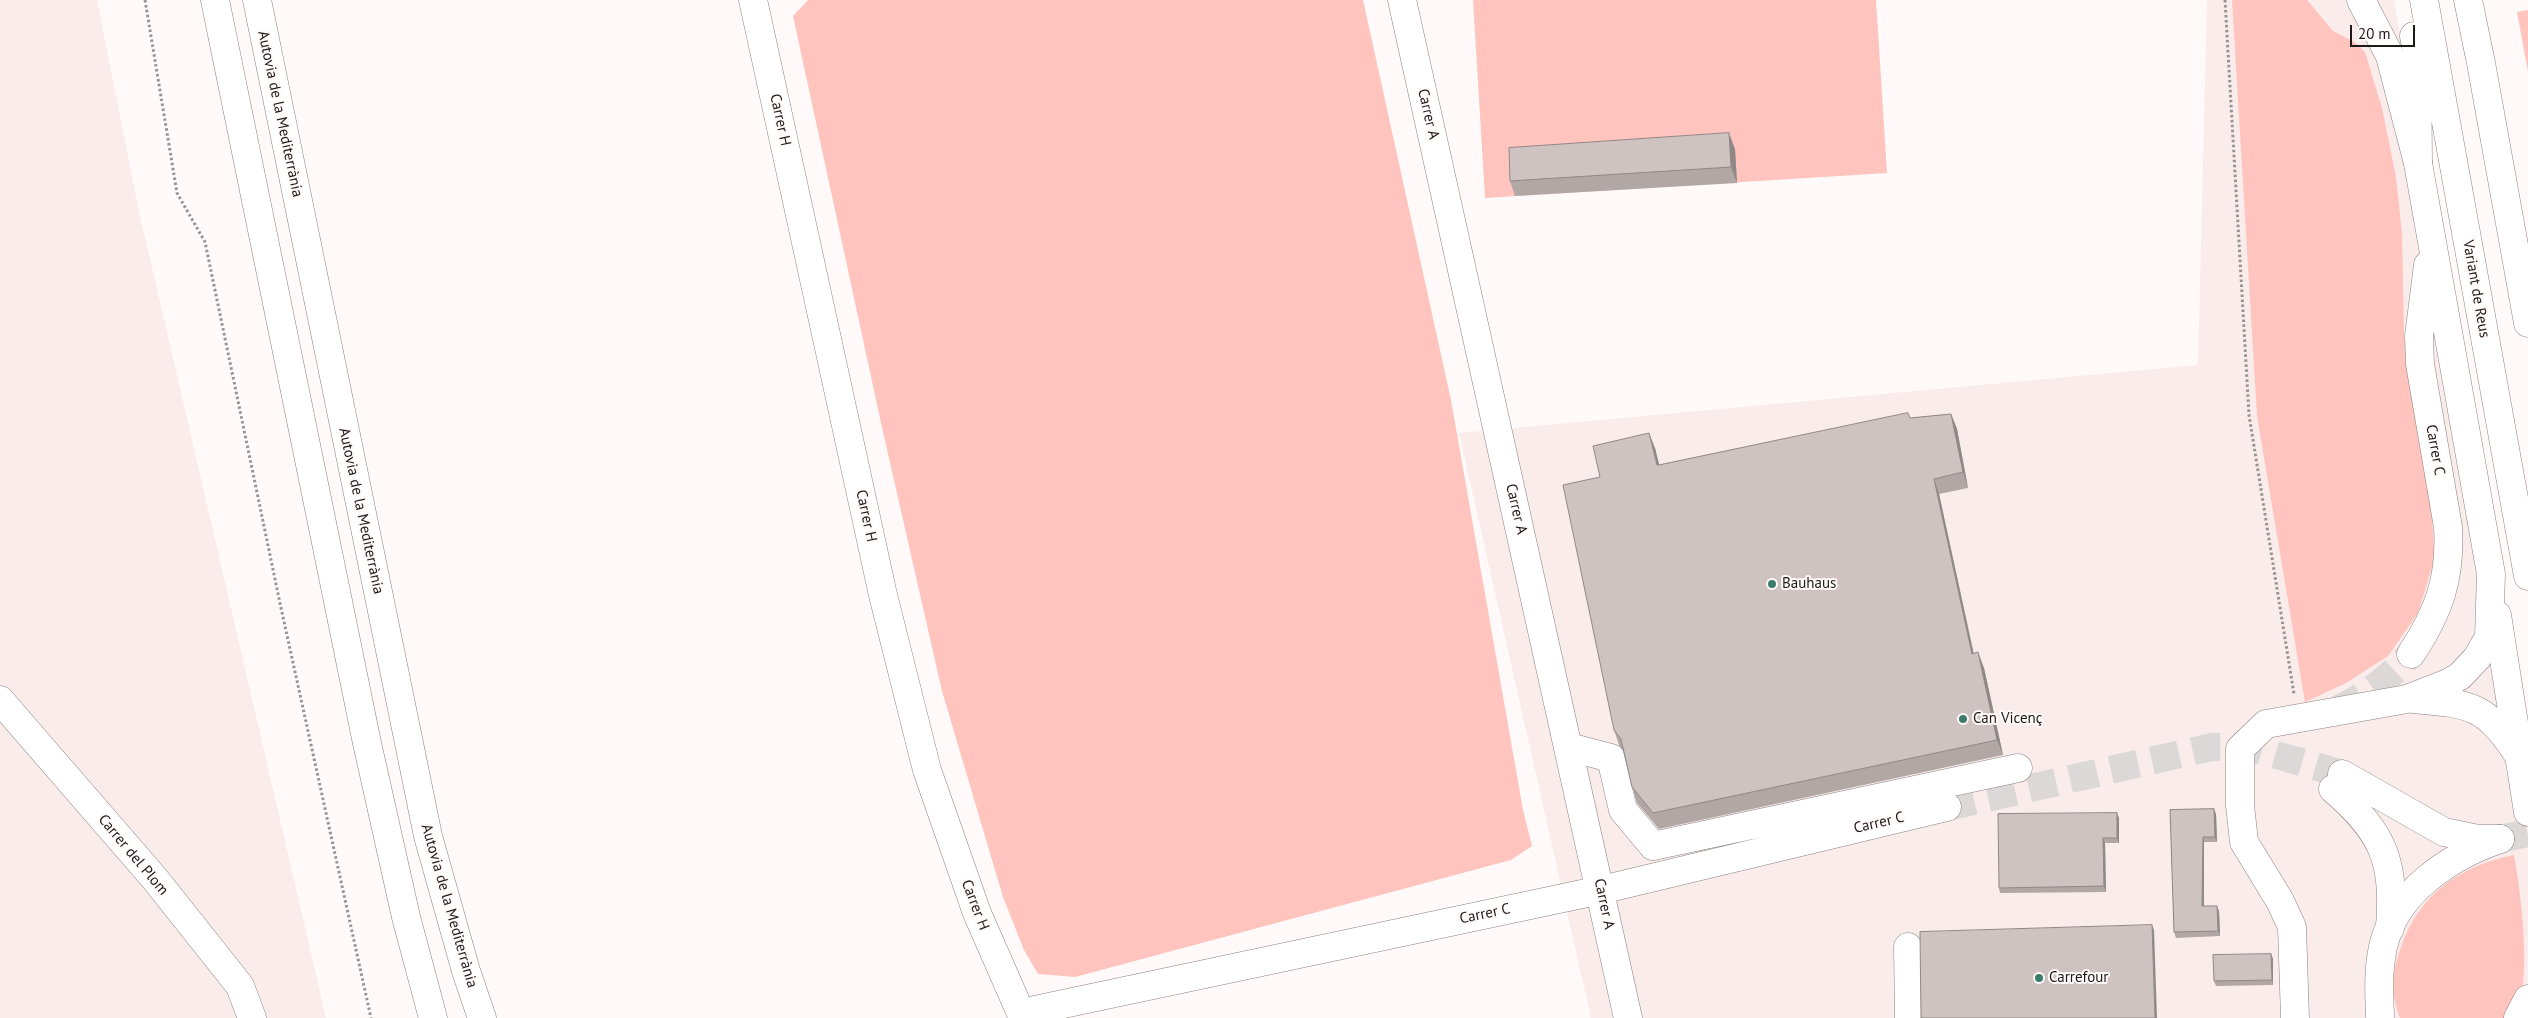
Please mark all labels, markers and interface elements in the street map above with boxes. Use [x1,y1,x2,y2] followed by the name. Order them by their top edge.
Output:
[2353,15,2418,47] scale bar
[2358,24,2391,43] text: 20 m
[254,29,306,199] street label: Autovia de la Mediterrània
[1413,87,1443,141] street label: Carrer A
[766,92,794,148] street label: Carrer H
[2459,239,2493,339] street label: Variant de Reus
[2422,423,2448,477] street label: Carrer C
[335,426,387,596] street label: Autovia de la Mediterrània
[1501,482,1531,536] street label: Carrer A
[852,488,880,544] street label: Carrer H
[1782,575,1836,593] place label: Bauhaus
[1766,578,1778,590] marker: Bauhaus
[1973,710,2043,728] place label: Can Vicenç
[1957,713,1969,725] marker: Can Vicenç
[1852,808,1906,838] street label: Carrer C
[94,811,172,899] street label: Carrer del Plom
[417,822,481,990] street label: Autovia de la Mediterrània
[957,877,993,933] street label: Carrer H
[1590,877,1618,931] street label: Carrer A
[1458,900,1512,928] street label: Carrer C
[2049,969,2108,987] place label: Carrefour
[2033,972,2045,984] marker: Carrefour

